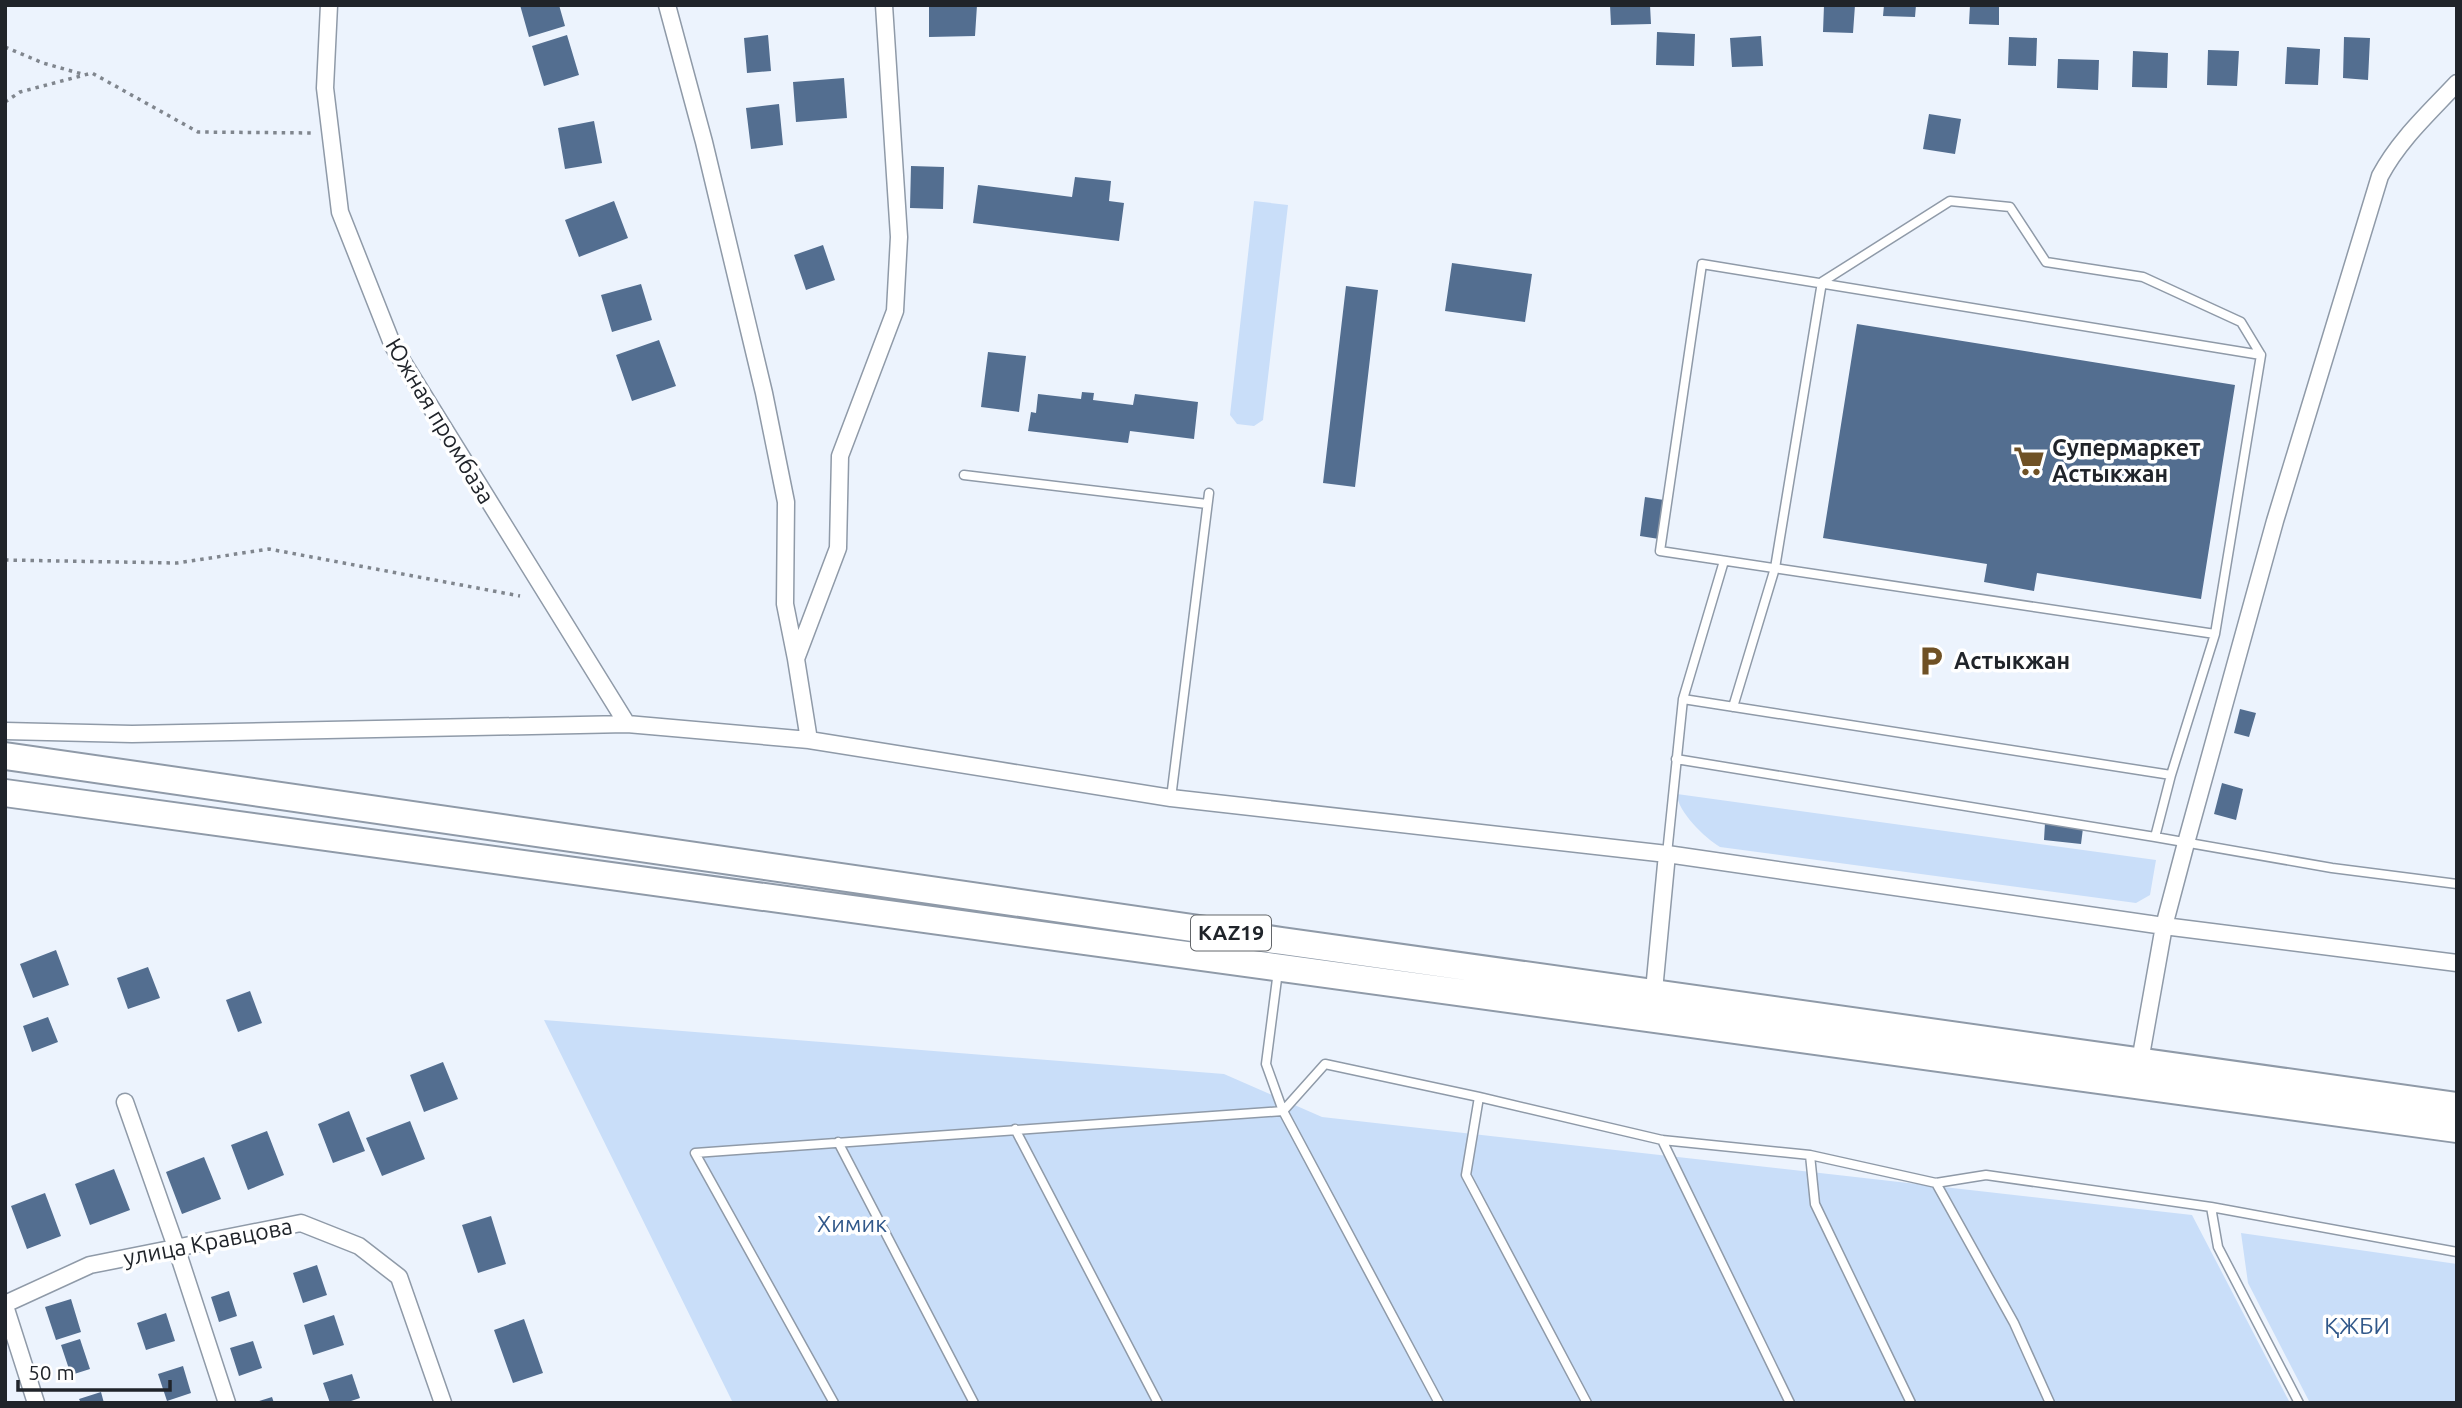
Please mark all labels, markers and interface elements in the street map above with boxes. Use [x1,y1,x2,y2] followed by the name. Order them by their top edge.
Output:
[381,334,500,508] street label: Южная промбаза
[2052,435,2201,486] place label: Супермаркет Астыкжан
[2012,444,2046,478] supermarket icon: Супермаркет Астыкжан
[1914,644,1948,678] parking icon: Астыкжан
[1954,648,2070,673] place label: Астыкжан
[1191,916,1271,950] road number: KAZ19
[817,1211,887,1236] park label: Химик
[121,1213,294,1270] street label: улица Кравцова
[2324,1313,2390,1338] park label: ҚЖБИ
[18,1348,170,1392] scale bar
[28,1360,75,1384] text: 50 m

